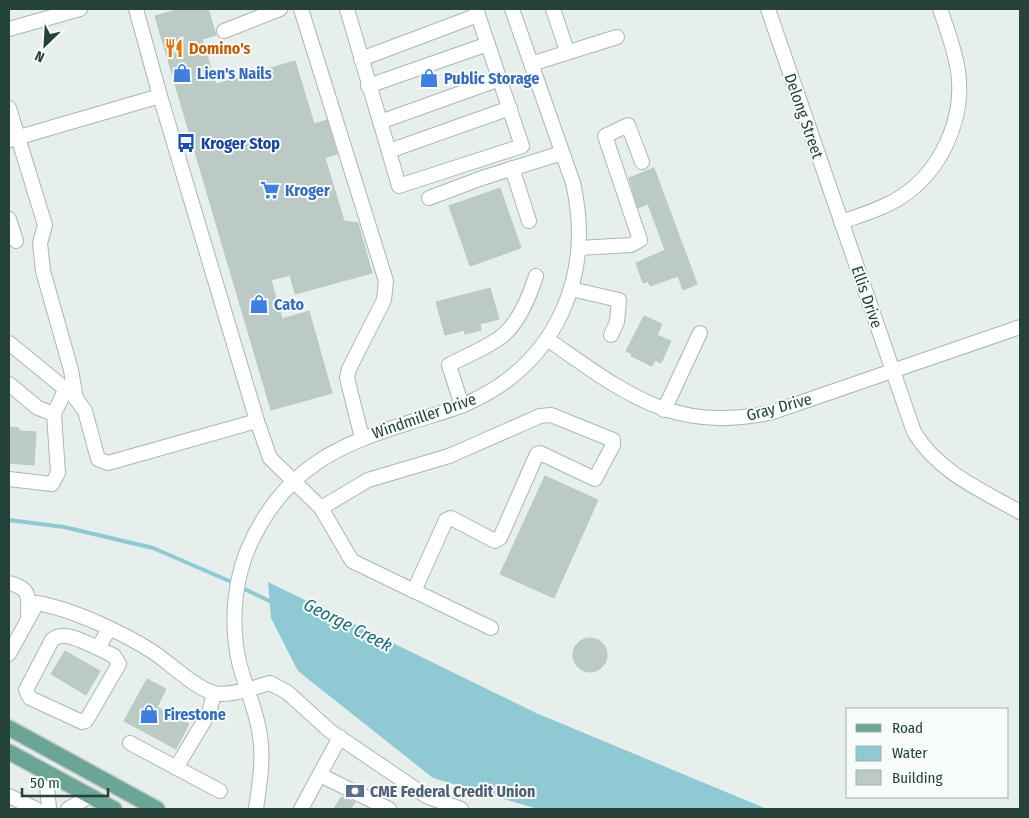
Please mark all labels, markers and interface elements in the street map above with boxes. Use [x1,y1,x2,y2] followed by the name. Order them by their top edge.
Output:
[20,20,70,70] north arrow
[163,37,185,59] restaurant icon: Domino's
[189,39,251,58] place label: Domino's
[32,47,47,66] text: N
[171,62,193,84] shop icon: Lien's Nails
[197,64,272,83] place label: Lien's Nails
[418,67,440,89] shop icon: Public Storage
[444,69,539,88] place label: Public Storage
[781,71,828,162] street label: Delong Street
[175,132,197,154] bus stop icon: Kroger Stop
[201,134,280,153] place label: Kroger Stop
[259,179,281,201] supermarket icon: Kroger
[285,181,330,200] place label: Kroger
[848,263,886,331] street label: Ellis Drive
[248,293,270,315] shop icon: Cato
[274,295,305,314] place label: Cato
[369,389,479,443] street label: Windmiller Drive
[744,389,814,425] street label: Gray Drive
[300,593,396,657] water label: George Creek
[138,703,160,725] shop icon: Firestone
[164,705,226,724] place label: Firestone
[846,708,1009,798] legend
[892,719,923,737] text: Road
[892,744,928,762] text: Water
[22,766,109,798] scale bar
[892,769,943,787] text: Building
[30,774,60,792] text: 50 m
[344,780,366,802] bank icon: CME Federal Credit Union
[370,782,535,801] place label: CME Federal Credit Union

